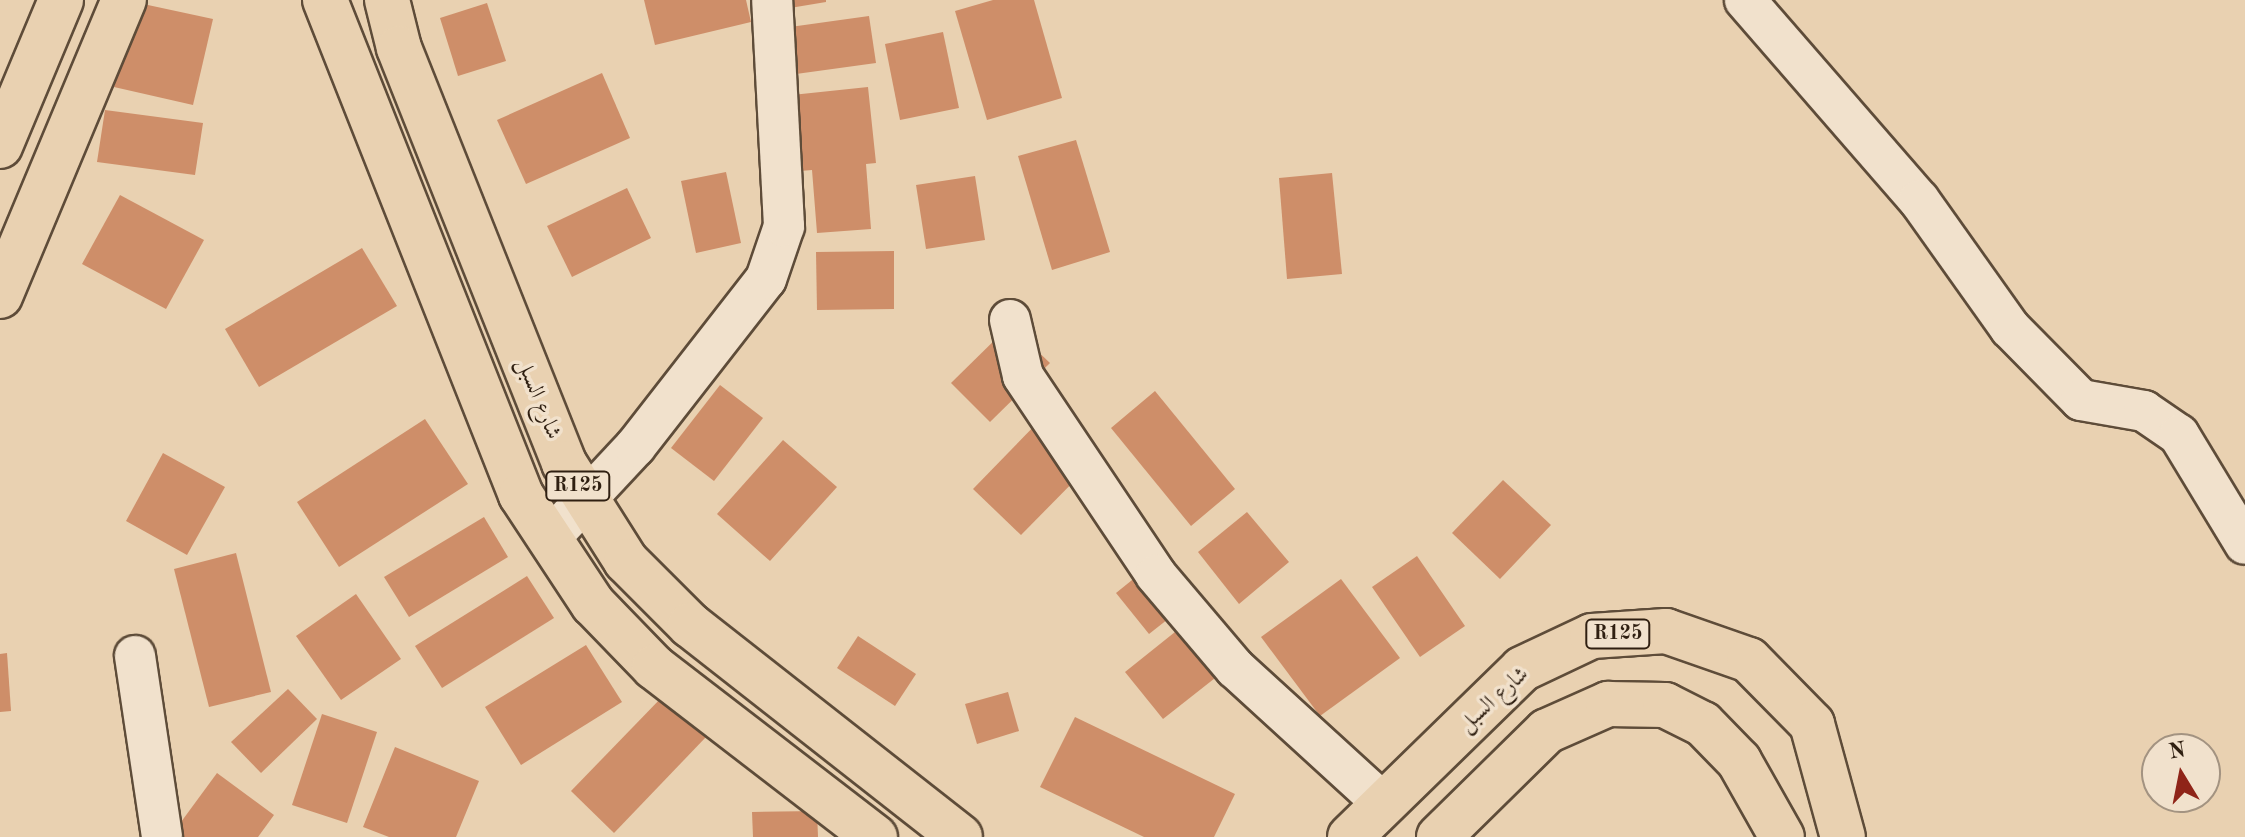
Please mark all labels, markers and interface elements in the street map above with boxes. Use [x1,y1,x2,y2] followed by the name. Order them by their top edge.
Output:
[510,355,566,443] street label: شارع السبل
[544,470,612,502] road number: R125
[1584,618,1652,650] road number: R125
[1454,662,1534,738] street label: شارع السبل
[2141,733,2221,813] north arrow
[2167,739,2187,764] text: N

